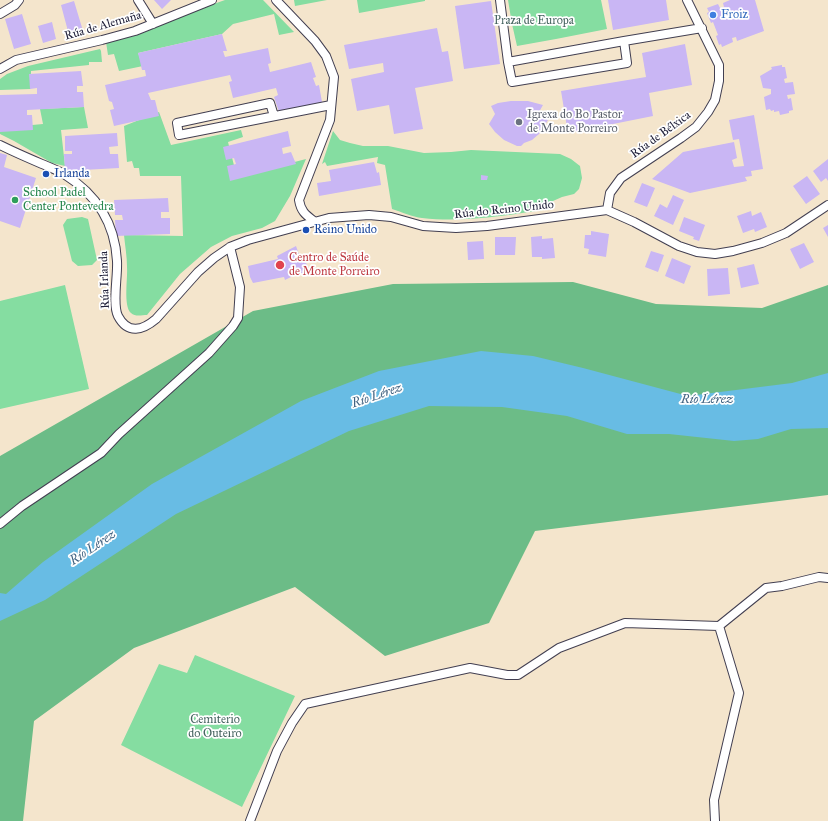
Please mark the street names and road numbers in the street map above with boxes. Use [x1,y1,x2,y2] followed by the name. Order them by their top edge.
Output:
[63,8,143,44] street label: Rúa de Alemaña
[628,108,694,162] street label: Rúa de Bélxica
[453,198,555,222] street label: Rúa do Reino Unido
[97,251,113,309] street label: Rúa Irlanda

